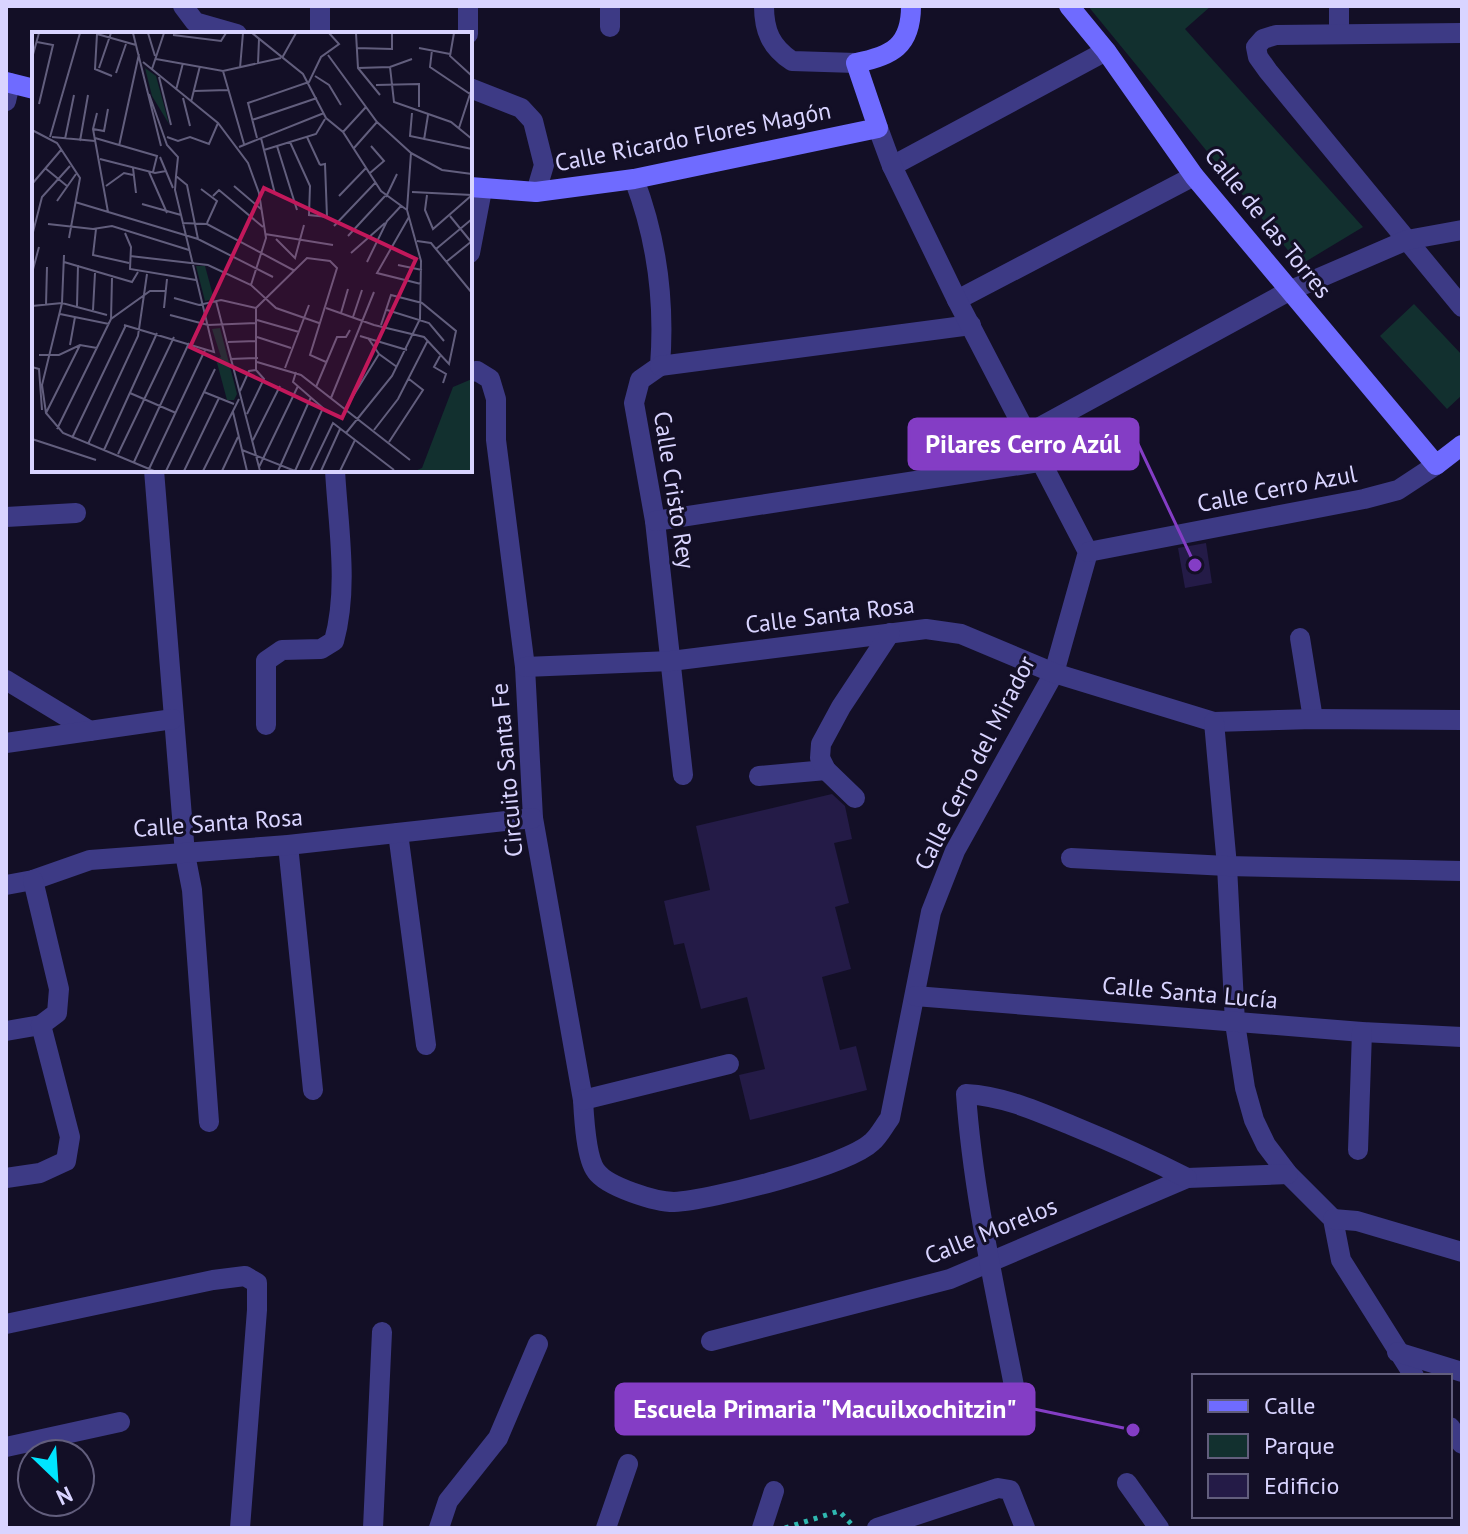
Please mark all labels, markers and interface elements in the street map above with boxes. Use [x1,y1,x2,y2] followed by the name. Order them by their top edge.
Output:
[32,32,472,472] inset map
[552,95,834,178] street label: Calle Ricardo Flores Magón
[1198,141,1339,305] street label: Calle de las Torres
[647,409,702,571] street label: Calle Cristo Rey
[909,419,1138,469] callout: Pilares Cerro Azúl
[925,427,1121,460] text: Pilares Cerro Azúl
[1194,458,1359,519] street label: Calle Cerro Azul
[744,589,916,640] street label: Calle Santa Rosa
[907,650,1042,875] street label: Calle Cerro del Mirador
[483,682,530,858] street label: Circuito Santa Fe
[132,801,304,844] street label: Calle Santa Rosa
[1101,969,1279,1016] street label: Calle Santa Lucía
[920,1190,1062,1271] street label: Calle Morelos
[1192,1374,1452,1518] legend
[616,1384,1034,1434] callout: Escuela Primaria "Macuilxochitzin"
[1264,1390,1315,1421] text: Calle
[633,1392,1017,1425] text: Escuela Primaria "Macuilxochitzin"
[1264,1430,1335,1461] text: Parque
[16,1438,96,1518] north arrow
[1264,1470,1339,1501] text: Edificio
[52,1480,77,1512] text: N

